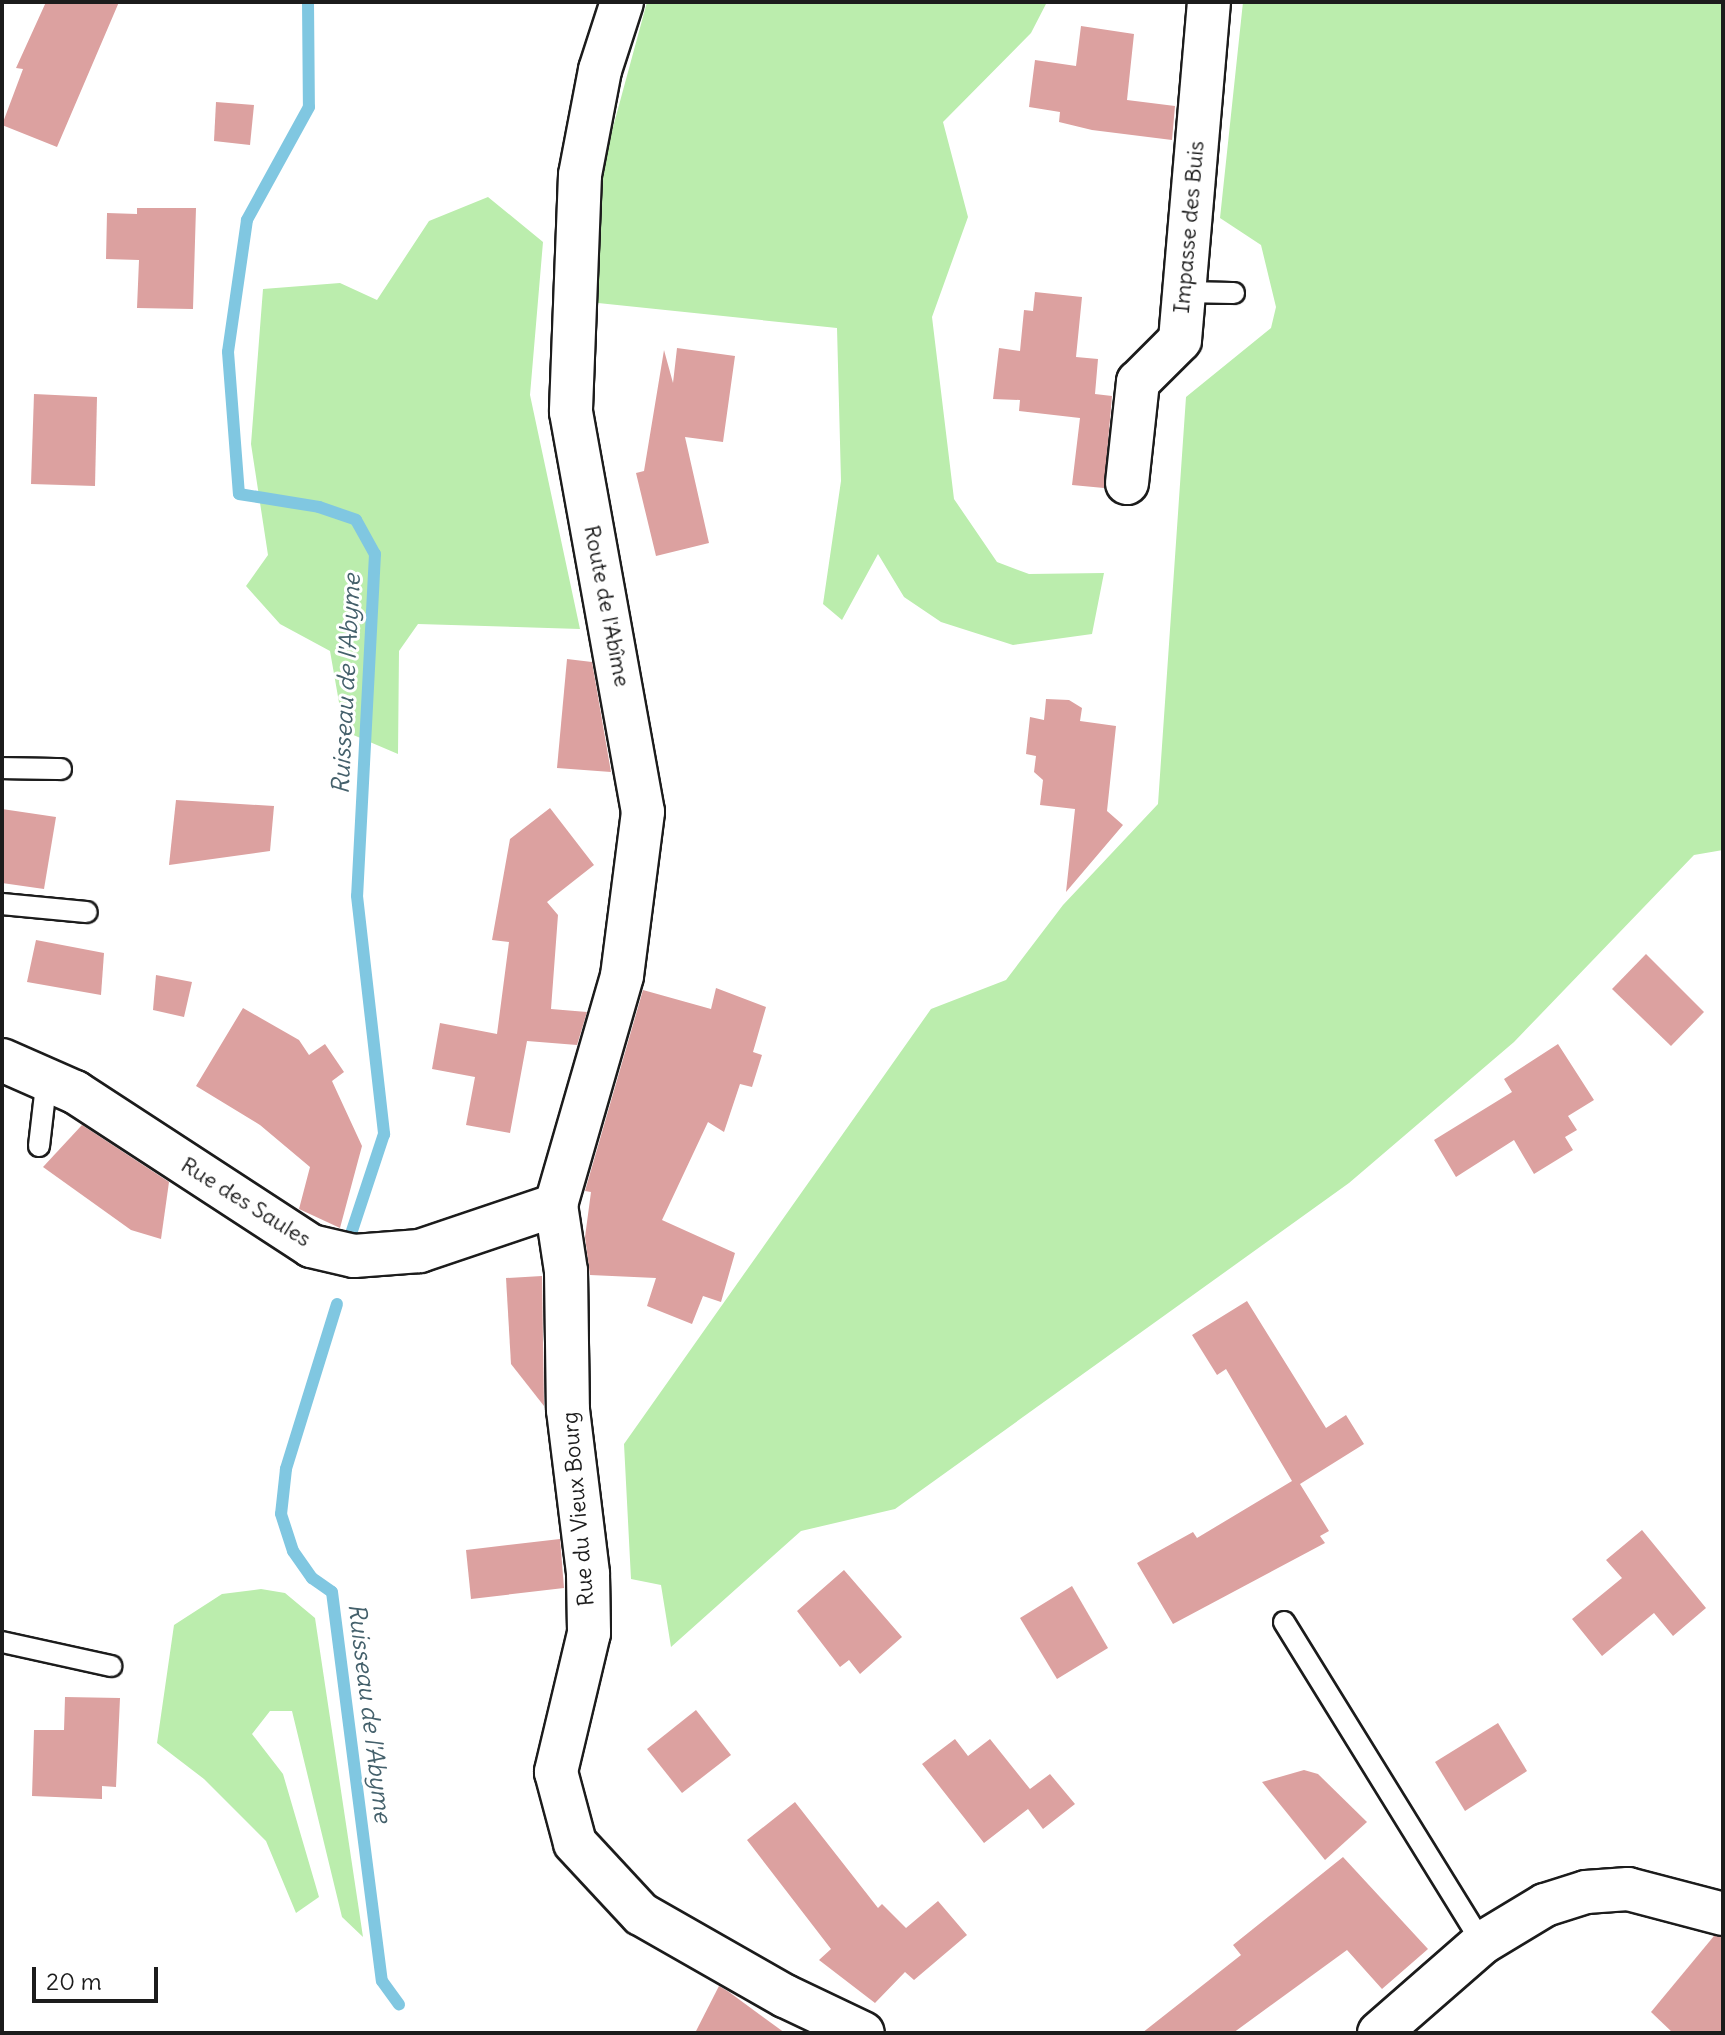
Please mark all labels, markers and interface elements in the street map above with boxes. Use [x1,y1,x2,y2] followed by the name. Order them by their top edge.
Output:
[1168,140,1210,314] street label: Impasse des Buis
[578,523,636,689] street label: Route de l'Abîme
[326,573,366,795] water label: Ruisseau de l'Abyme
[176,1152,316,1252] street label: Rue des Saules
[556,1411,600,1607] street label: Rue du Vieux Bourg
[342,1602,398,1824] water label: Ruisseau de l'Abyme
[36,1951,162,2001] scale bar
[46,1966,102,1996] text: 20 m

